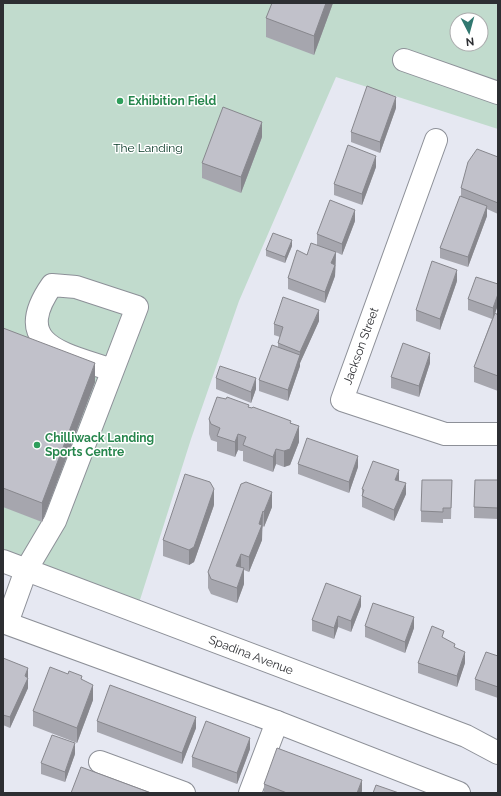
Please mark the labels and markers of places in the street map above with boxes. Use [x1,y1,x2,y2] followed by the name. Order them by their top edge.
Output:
[128,94,217,108] place label: Exhibition Field
[115,96,125,106] marker: Exhibition Field
[45,431,154,459] place label: Chilliwack Landing Sports Centre
[32,440,42,450] marker: Chilliwack Landing Sports Centre

